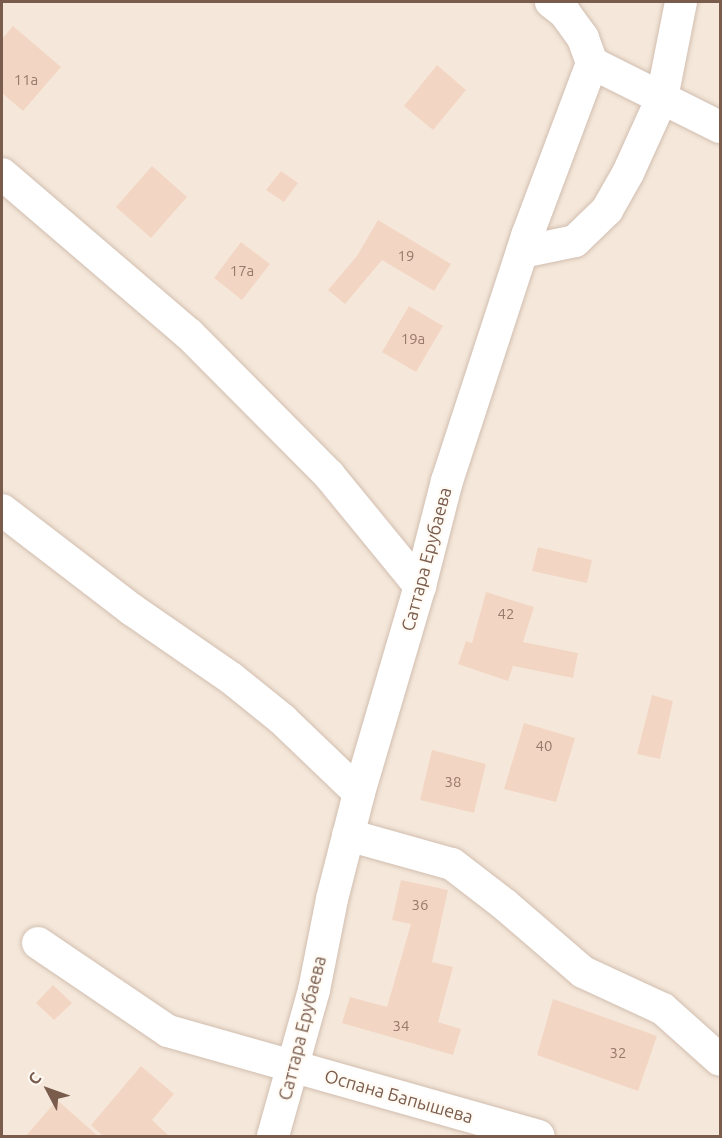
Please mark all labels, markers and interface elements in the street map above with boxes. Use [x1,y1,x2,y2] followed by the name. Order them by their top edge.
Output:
[14,71,38,89] house number: 11а
[398,247,414,265] house number: 19
[230,262,254,280] house number: 17а
[401,330,425,348] house number: 19а
[396,485,456,633] street label: Саттара Ерубаева
[498,605,514,623] house number: 42
[536,737,552,755] house number: 40
[445,773,461,791] house number: 38
[412,896,428,914] house number: 36
[274,954,330,1102] street label: Саттара Ерубаева
[393,1017,409,1035] house number: 34
[610,1044,626,1062] house number: 32
[18,1060,78,1120] north arrow
[322,1064,476,1128] street label: Оспана Бапышева
[24,1068,45,1088] text: С

